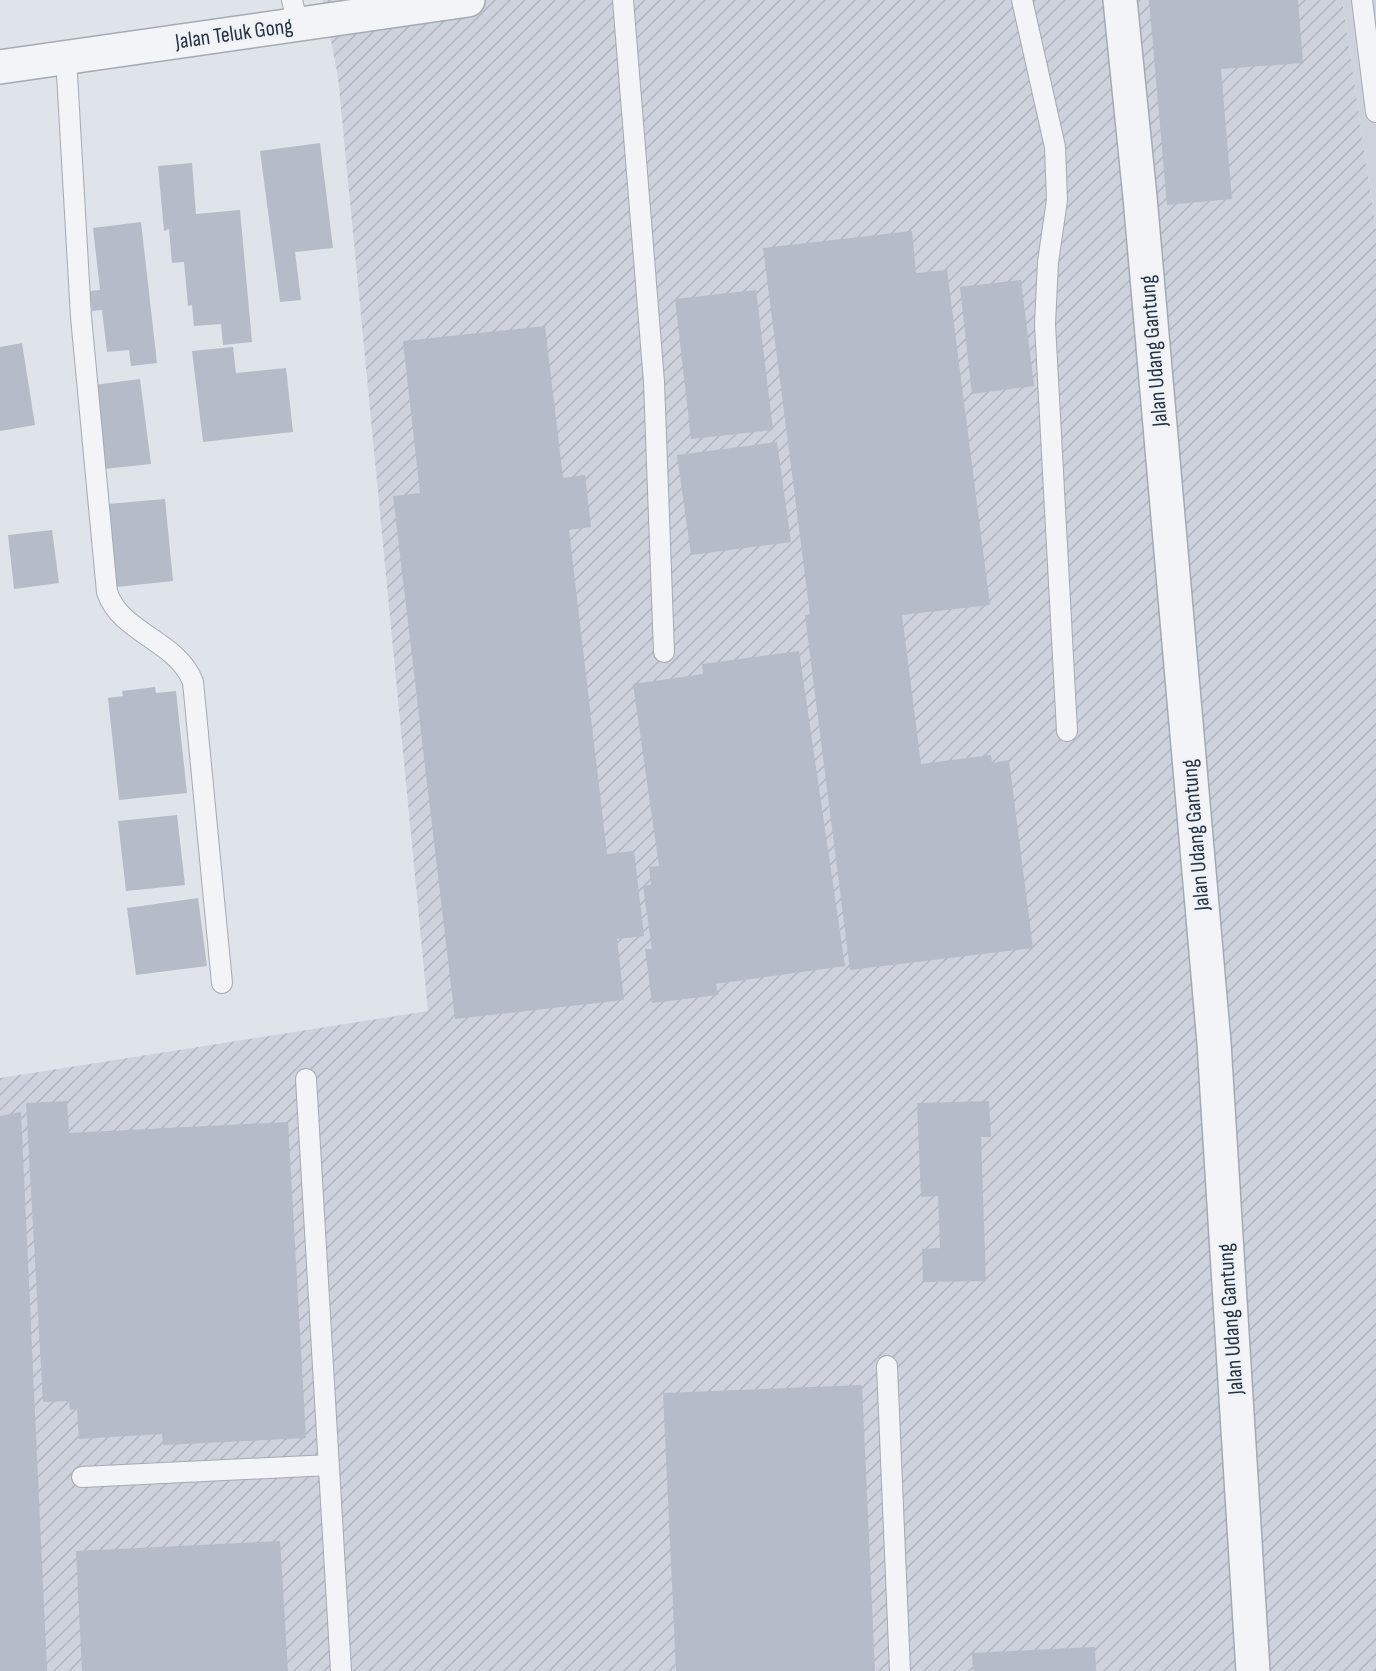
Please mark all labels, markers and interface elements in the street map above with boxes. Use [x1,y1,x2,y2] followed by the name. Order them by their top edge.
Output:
[173,12,295,56] street label: Jalan Teluk Gong
[1134,274,1174,429] street label: Jalan Udang Gantung
[1176,758,1216,913] street label: Jalan Udang Gantung
[1212,1242,1250,1397] street label: Jalan Udang Gantung

